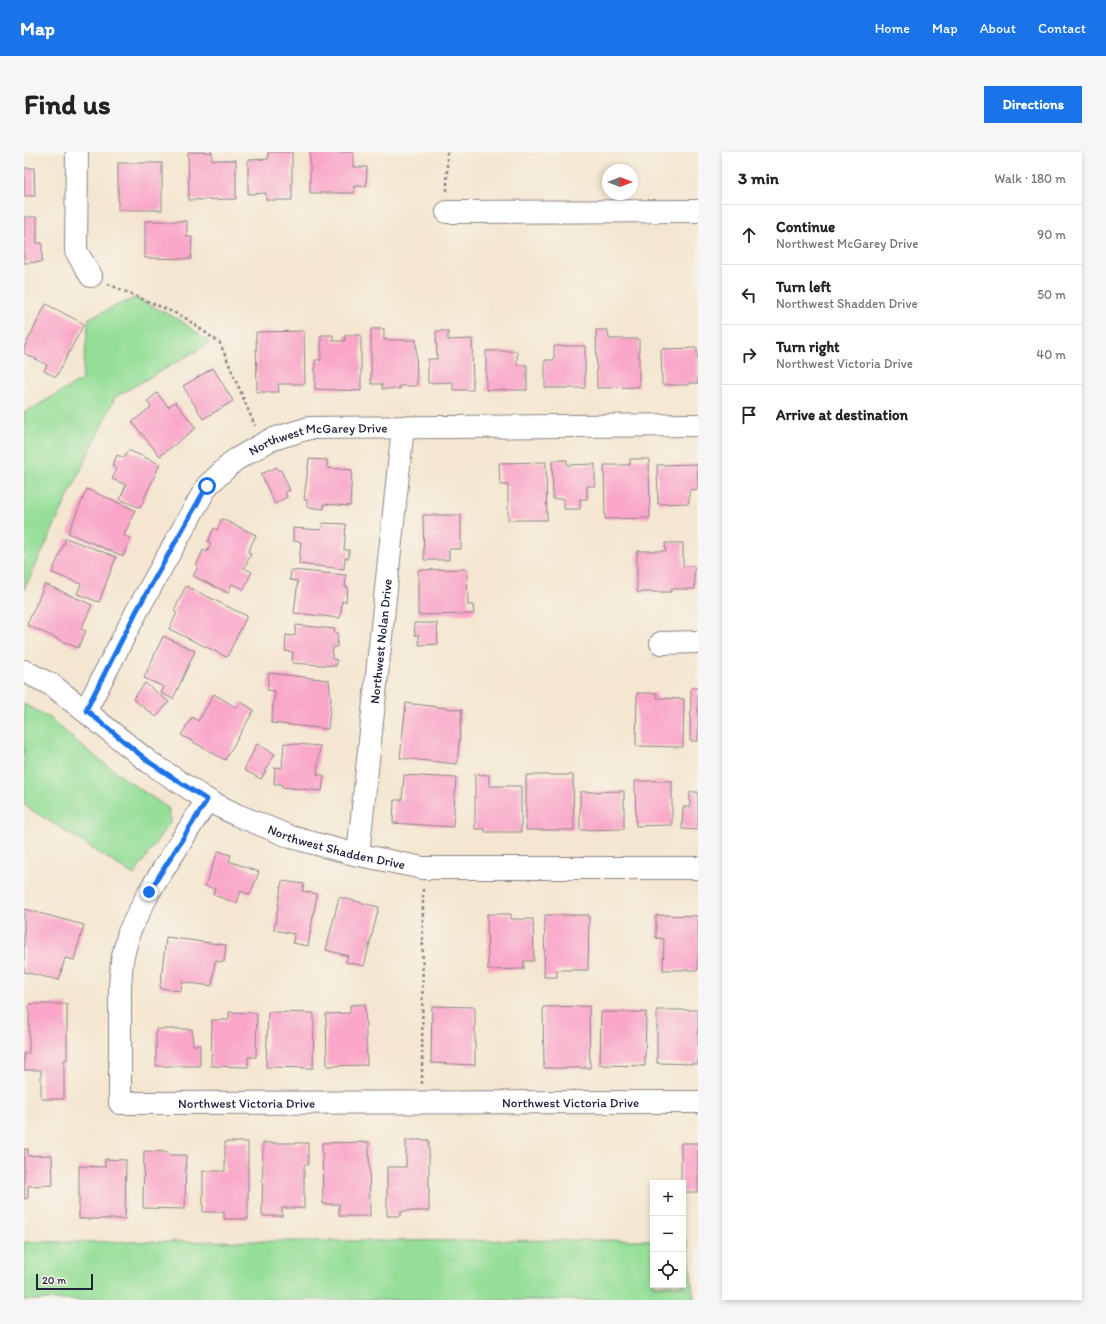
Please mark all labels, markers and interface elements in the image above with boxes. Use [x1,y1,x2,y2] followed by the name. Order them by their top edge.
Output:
[20,17,55,40] text: Map
[875,20,910,37] text: Home
[932,20,958,37] text: Map
[980,20,1016,37] text: About
[1038,20,1086,37] text: Contact
[984,86,1082,123] button: Directions
[24,87,111,121] text: Find us
[602,164,638,200] north arrow
[738,168,779,188] text: 3 min
[994,171,1066,186] text: Walk · 180 m
[776,218,835,236] text: Continue
[738,224,760,246] icon: ahead
[1037,227,1066,242] text: 90 m
[776,236,918,251] text: Northwest McGarey Drive
[776,278,831,296] text: Turn left
[738,284,760,306] icon: left
[1037,287,1066,302] text: 50 m
[776,296,918,311] text: Northwest Shadden Drive
[776,338,840,356] text: Turn right
[738,344,760,366] icon: right
[1036,347,1066,362] text: 40 m
[776,356,913,371] text: Northwest Victoria Drive
[738,404,760,426] icon: arrive
[776,406,908,424] text: Arrive at destination
[246,420,387,459] street label: Northwest McGarey Drive
[198,477,216,495] route start
[367,578,395,705] street label: Northwest Nolan Drive
[266,821,407,872] street label: Northwest Shadden Drive
[140,883,158,901] route end
[502,1095,639,1110] street label: Northwest Victoria Drive
[178,1096,315,1111] street label: Northwest Victoria Drive
[650,1180,686,1288] map controls
[650,1180,686,1216] button: +
[650,1216,686,1252] button: −
[650,1252,686,1288] button: locate
[36,1272,93,1291] scale bar
[42,1274,66,1287] text: 20 m

